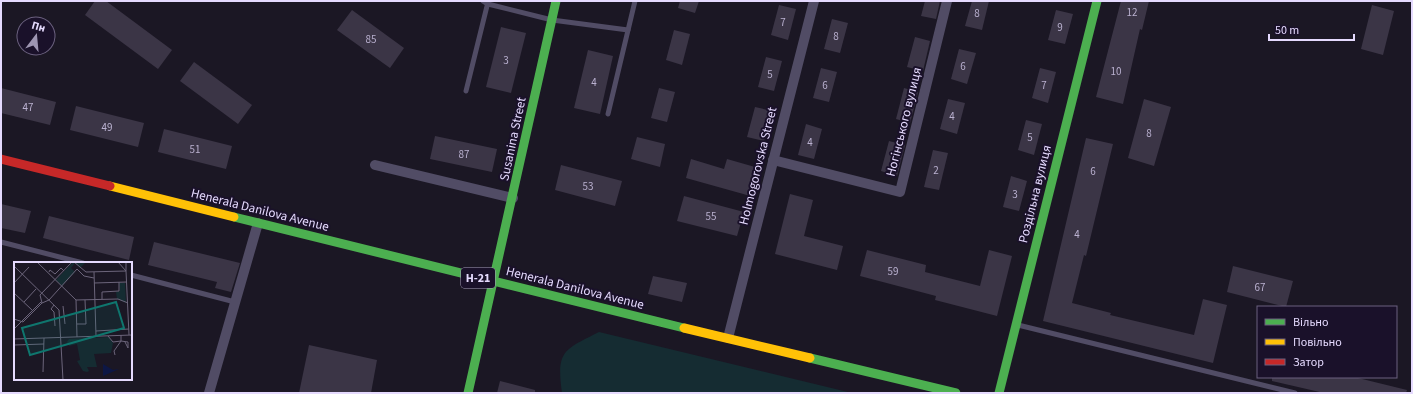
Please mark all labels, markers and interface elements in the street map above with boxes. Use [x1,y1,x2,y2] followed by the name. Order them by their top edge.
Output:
[1127,5,1137,20] house number: 12
[974,6,980,21] house number: 8
[780,15,786,30] house number: 7
[16,16,56,56] north arrow
[1269,16,1354,42] scale bar
[30,18,47,36] text: Пн
[1057,20,1063,35] house number: 9
[1275,22,1299,39] text: 50 m
[833,29,839,44] house number: 8
[366,32,376,47] house number: 85
[503,53,509,68] house number: 3
[960,59,966,74] house number: 6
[1111,64,1121,79] house number: 10
[882,65,926,179] street label: Ногінського вулиця
[767,67,773,82] house number: 5
[591,75,597,90] house number: 4
[822,78,828,93] house number: 6
[1041,78,1047,93] house number: 7
[495,95,531,183] street label: Susanina Street
[23,100,33,115] house number: 47
[735,105,782,227] street label: Holmogorovska Street
[949,109,955,124] house number: 4
[102,120,112,135] house number: 49
[1146,126,1152,141] house number: 8
[1027,130,1033,145] house number: 5
[807,135,813,150] house number: 4
[190,142,200,157] house number: 51
[1014,143,1056,245] street label: Роздільна вулиця
[459,147,469,162] house number: 87
[933,163,939,178] house number: 2
[1090,164,1096,179] house number: 6
[583,179,593,194] house number: 53
[189,184,331,236] street label: Henerala Danilova Avenue
[1012,187,1018,202] house number: 3
[706,209,716,224] house number: 55
[1074,227,1080,242] house number: 4
[14,262,132,380] inset map
[504,262,646,314] street label: Henerala Danilova Avenue
[888,264,898,279] house number: 59
[461,268,495,288] road number: Н-21
[1255,280,1265,295] house number: 67
[1257,306,1397,378] legend
[1293,314,1329,331] text: Вільно
[1293,334,1342,351] text: Повільно
[1293,354,1324,371] text: Затор

